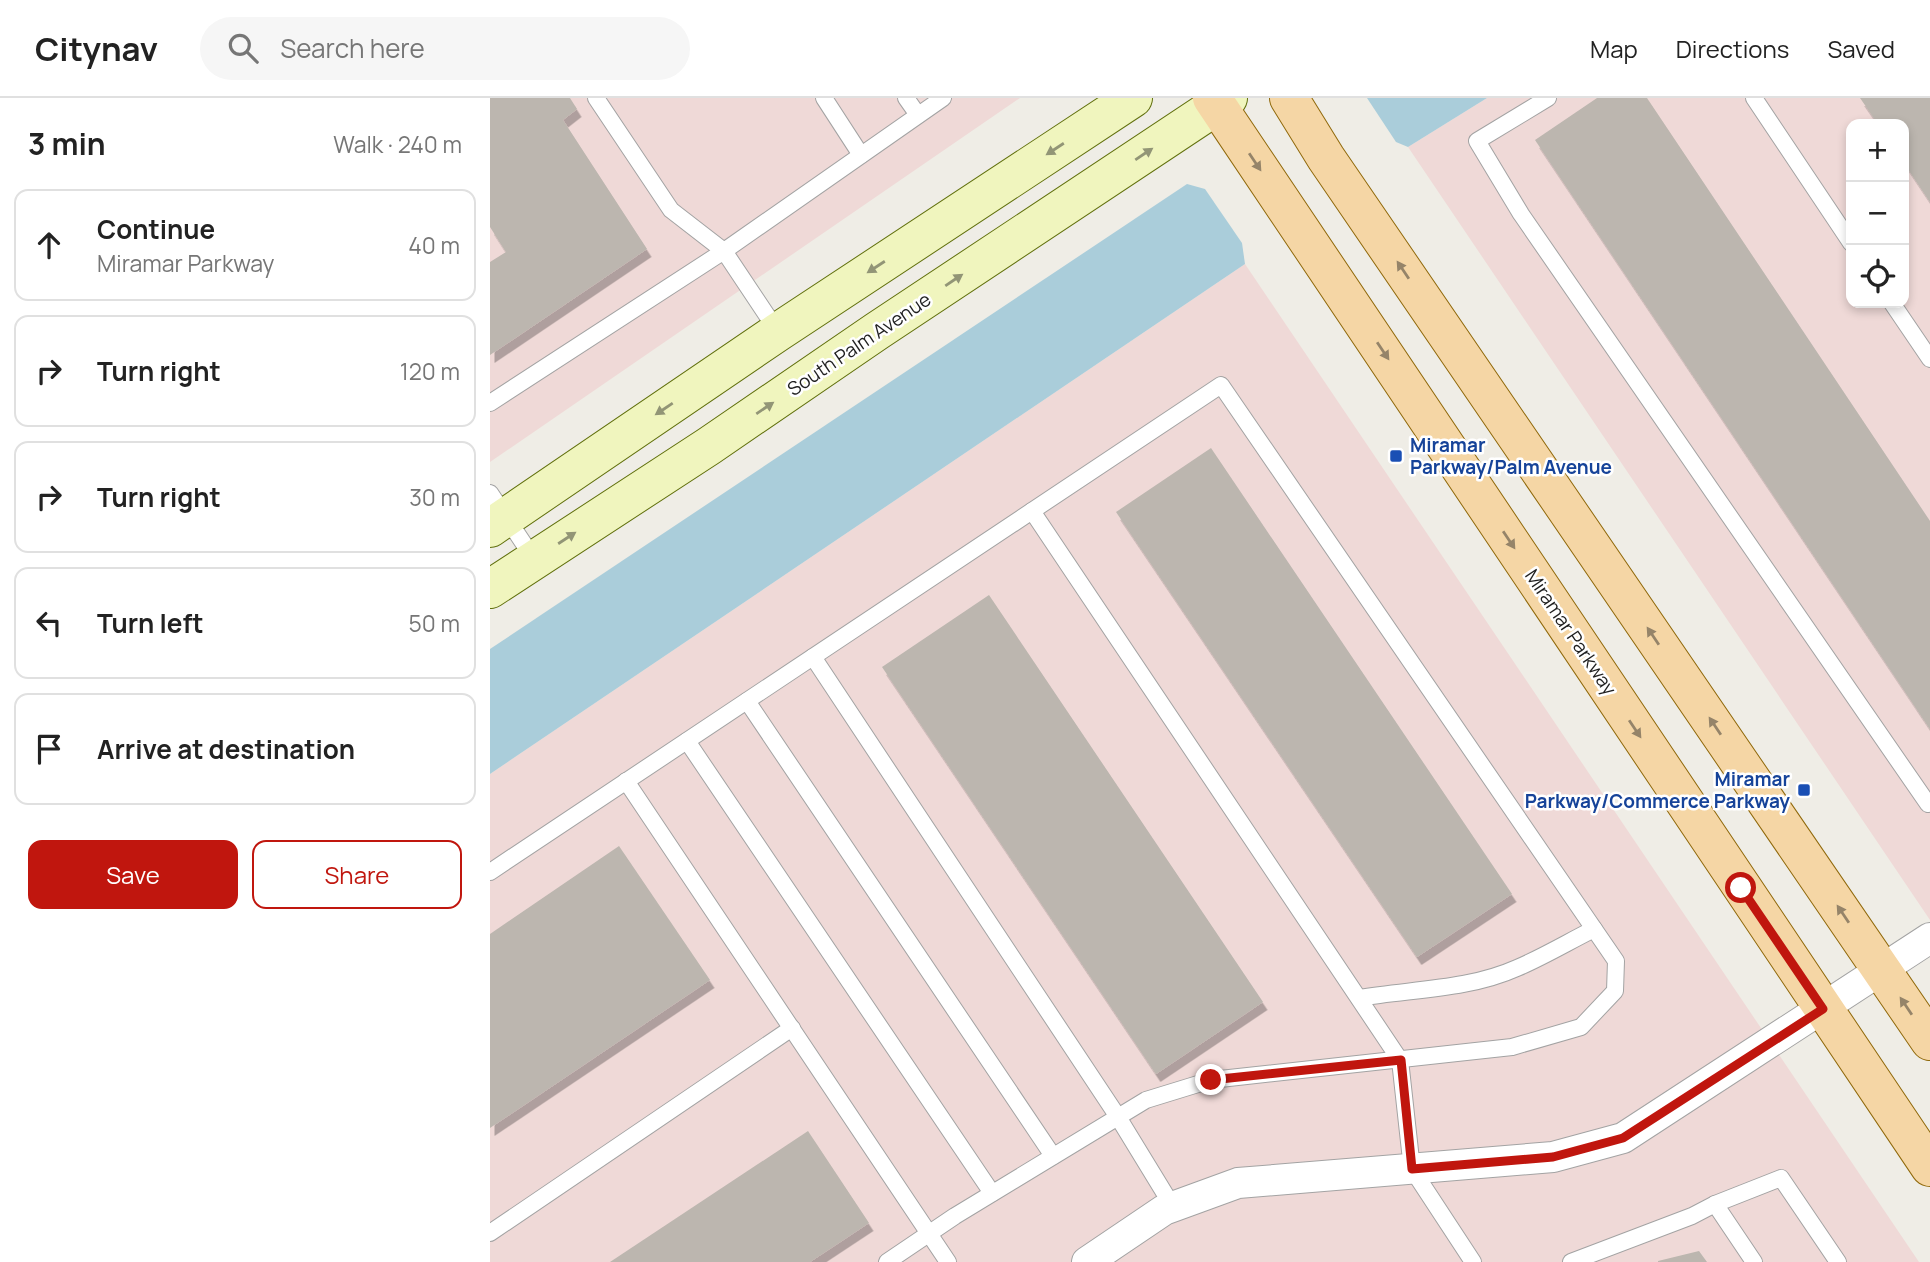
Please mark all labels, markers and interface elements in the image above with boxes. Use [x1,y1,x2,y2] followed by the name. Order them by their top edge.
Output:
[200,17,690,80] search box
[35,26,158,71] text: Citynav
[224,29,262,67] icon: search
[280,30,425,66] text: Search here
[1590,32,1638,65] text: Map
[1676,32,1789,65] text: Directions
[1827,32,1895,65] text: Saved
[1846,119,1909,308] map controls
[1846,119,1909,182] button: +
[28,123,106,164] text: 3 min
[333,128,462,160] text: Walk · 240 m
[1046,142,1064,156] one-way arrow
[1135,147,1153,161] one-way arrow
[1248,153,1262,171] one-way arrow
[1846,182,1909,245] button: −
[97,211,215,247] text: Continue
[30,226,68,264] icon: ahead
[408,229,460,261] text: 40 m
[1846,245,1909,308] button: locate
[97,247,275,279] text: Miramar Parkway
[867,260,885,274] one-way arrow
[1396,261,1410,279] one-way arrow
[945,274,964,287] one-way arrow
[782,286,936,402] street label: South Palm Avenue
[1376,341,1389,360] one-way arrow
[30,352,68,390] icon: right
[97,353,221,389] text: Turn right
[400,355,460,387] text: 120 m
[756,401,774,415] one-way arrow
[654,403,674,416] one-way arrow
[1410,432,1612,480] place label: Miramar Parkway/Palm Avenue
[1388,448,1404,464] marker: Miramar Parkway/Palm Avenue
[30,478,68,516] icon: right
[97,479,221,515] text: Turn right
[409,481,460,513] text: 30 m
[1502,530,1515,549] one-way arrow
[558,531,577,544] one-way arrow
[1519,564,1623,700] street label: Miramar Parkway
[30,604,68,642] icon: left
[97,605,204,641] text: Turn left
[409,607,460,639] text: 50 m
[1647,626,1660,646] one-way arrow
[1708,717,1722,735] one-way arrow
[1628,720,1642,738] one-way arrow
[30,730,68,768] icon: arrive
[97,731,355,767] text: Arrive at destination
[1525,766,1790,814] place label: Miramar Parkway/Commerce Parkway
[1796,782,1812,798] marker: Miramar Parkway/Commerce Parkway
[28,840,238,909] button: Save
[252,840,462,909] button: Share
[1725,872,1756,903] route start
[1837,904,1850,924] one-way arrow
[1900,996,1913,1015] one-way arrow
[1195,1064,1226,1095] route end

